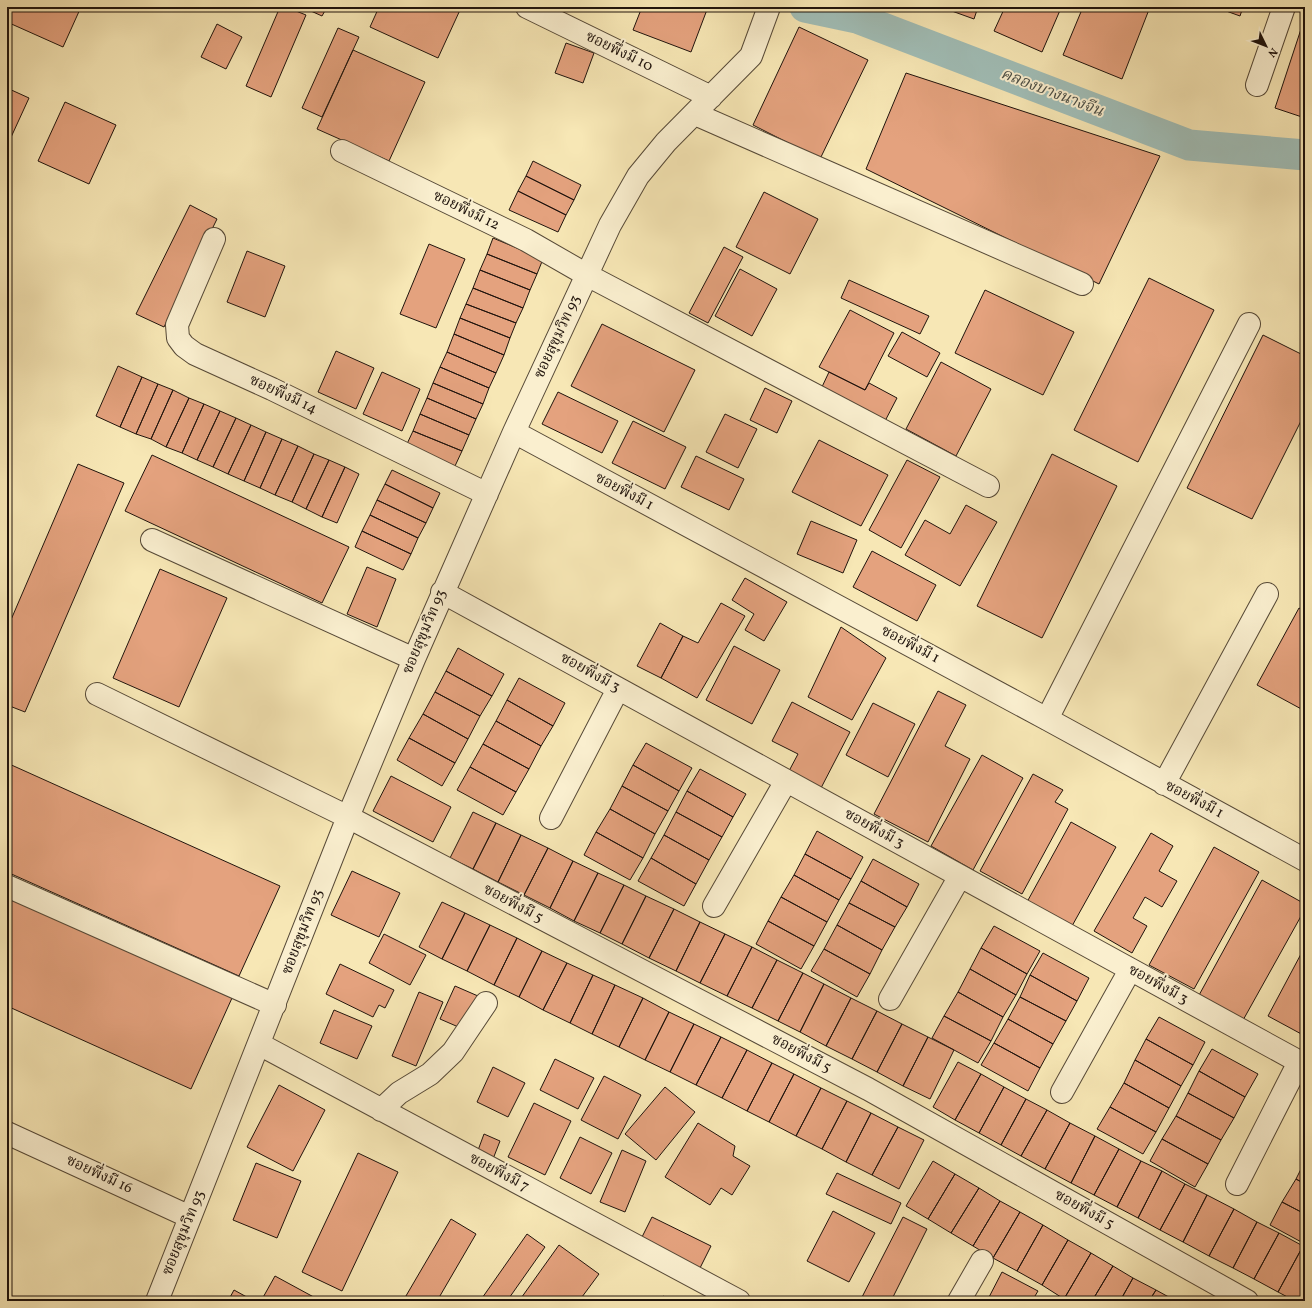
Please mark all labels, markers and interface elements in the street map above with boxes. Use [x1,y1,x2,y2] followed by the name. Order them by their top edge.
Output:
[582,25,657,77] street label: ซอยพึ่งมี 10
[1246,26,1286,66] north arrow
[1264,44,1280,60] text: N
[997,63,1107,123] water label: คลองบางนางจีน
[429,184,504,236] street label: ซอยพึ่งมี 12
[529,292,587,382] street label: ซอยสุขุมวิท 93
[246,368,321,420] street label: ซอยพึ่งมี 14
[591,466,658,516] street label: ซอยพึ่งมี 1
[398,586,452,678] street label: ซอยสุขุมวิท 93
[877,619,944,669] street label: ซอยพึ่งมี 1
[556,646,625,698] street label: ซอยพึ่งมี 3
[1161,774,1228,824] street label: ซอยพึ่งมี 1
[840,802,909,854] street label: ซอยพึ่งมี 3
[479,878,548,929] street label: ซอยพึ่งมี 5
[277,886,329,978] street label: ซอยสุขุมวิท 93
[1124,958,1193,1010] street label: ซอยพึ่งมี 3
[767,1028,836,1079] street label: ซอยพึ่งมี 5
[465,1147,534,1198] street label: ซอยพึ่งมี 7
[62,1149,137,1200] street label: ซอยพึ่งมี 16
[1050,1183,1119,1235] street label: ซอยพึ่งมี 5
[157,1187,211,1279] street label: ซอยสุขุมวิท 93

